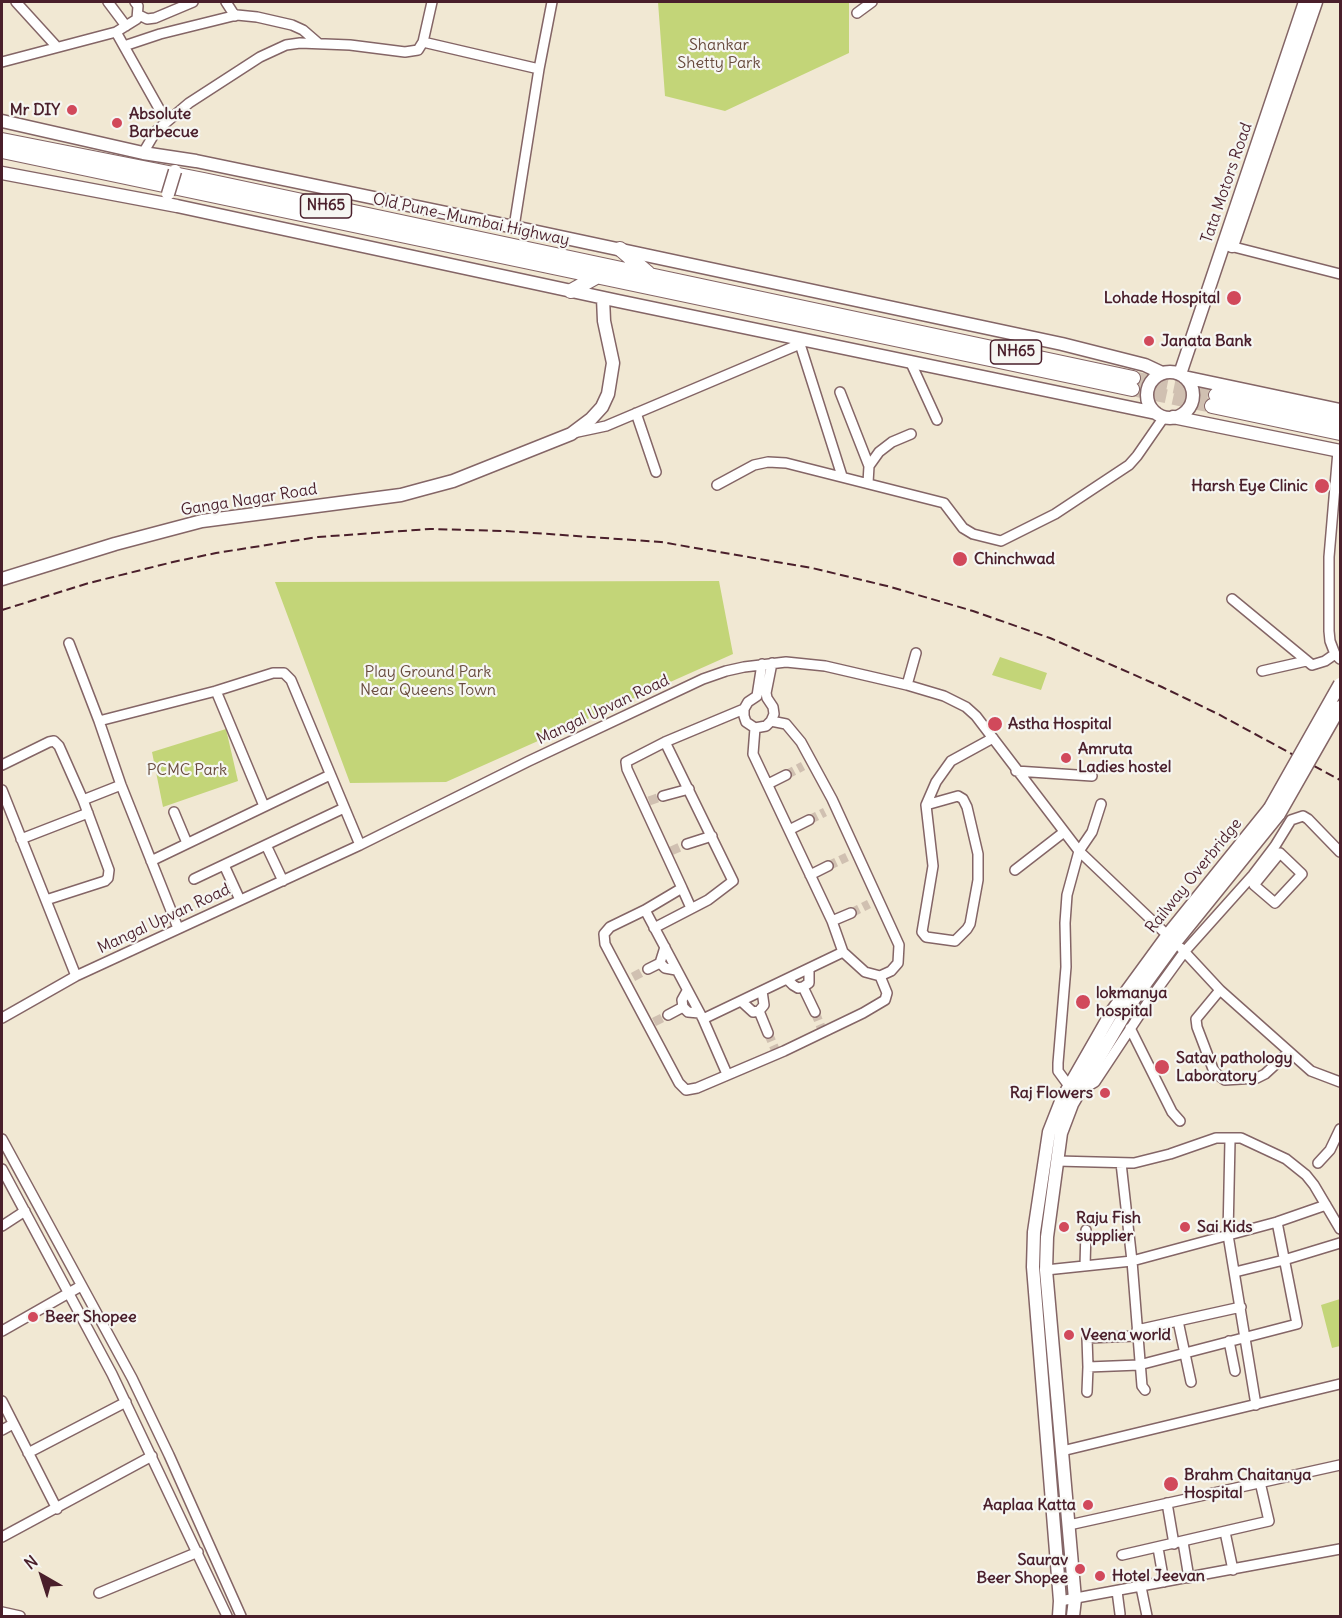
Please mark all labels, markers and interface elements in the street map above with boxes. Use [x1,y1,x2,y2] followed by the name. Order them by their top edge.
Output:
[677,35,761,73] park label: Shankar Shetty Park
[10,100,60,120] place label: Mr DIY
[65,103,79,117] marker: Mr DIY
[129,104,199,142] place label: Absolute Barbecue
[110,116,124,130] marker: Absolute Barbecue
[1197,120,1257,246] street label: Tata Motors Road
[371,190,571,250] street label: Old Pune–Mumbai Highway
[300,194,352,218] road number: NH65
[1104,288,1220,308] place label: Lohade Hospital
[1225,289,1243,307] marker: Lohade Hospital
[1161,331,1252,351] place label: Janata Bank
[1142,334,1156,348] marker: Janata Bank
[990,340,1042,364] road number: NH65
[1191,476,1308,496] place label: Harsh Eye Clinic
[1313,477,1331,495] marker: Harsh Eye Clinic
[179,480,319,520] street label: Ganga Nagar Road
[974,549,1055,569] place label: Chinchwad
[951,550,969,568] marker: Chinchwad
[360,662,496,700] park label: Play Ground Park Near Queens Town
[534,671,672,749] street label: Mangal Upvan Road
[1008,714,1112,734] place label: Astha Hospital
[986,715,1004,733] marker: Astha Hospital
[1078,739,1171,777] place label: Amruta Ladies hostel
[1059,751,1073,765] marker: Amruta Ladies hostel
[147,760,227,780] park label: PCMC Park
[1142,815,1246,937] street label: Railway Overbridge
[95,880,233,958] street label: Mangal Upvan Road
[1096,983,1167,1021] place label: lokmanya hospital
[1074,993,1092,1011] marker: lokmanya hospital
[1176,1048,1293,1086] place label: Satav pathology Laboratory
[1153,1058,1171,1076] marker: Satav pathology Laboratory
[1010,1083,1093,1103] place label: Raj Flowers
[1098,1086,1112,1100] marker: Raj Flowers
[1076,1208,1141,1246] place label: Raju Fish supplier
[1197,1217,1253,1237] place label: Sai Kids
[1057,1220,1071,1234] marker: Raju Fish supplier
[1178,1220,1192,1234] marker: Sai Kids
[45,1307,137,1327] place label: Beer Shopee
[26,1310,40,1324] marker: Beer Shopee
[1081,1325,1171,1345] place label: Veena world
[1062,1328,1076,1342] marker: Veena world
[1184,1465,1311,1503] place label: Brahm Chaitanya Hospital
[1162,1475,1180,1493] marker: Brahm Chaitanya Hospital
[983,1495,1076,1515] place label: Aaplaa Katta
[1081,1498,1095,1512] marker: Aaplaa Katta
[12,1546,72,1606] north arrow
[976,1550,1068,1588] place label: Saurav Beer Shopee
[20,1551,41,1573] text: N
[1073,1562,1087,1576] marker: Saurav Beer Shopee
[1112,1566,1205,1586] place label: Hotel Jeevan
[1093,1569,1107,1583] marker: Hotel Jeevan

